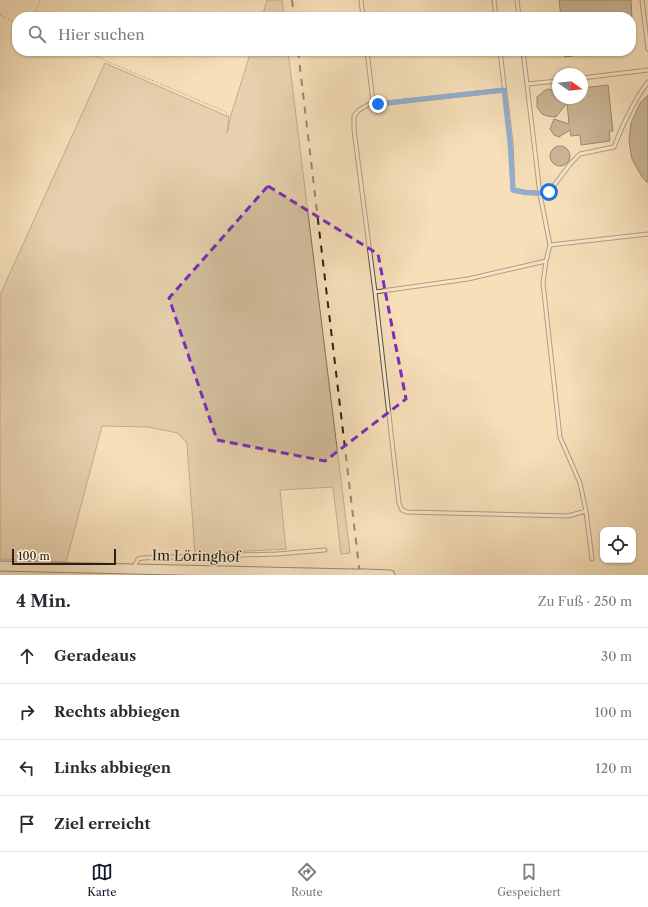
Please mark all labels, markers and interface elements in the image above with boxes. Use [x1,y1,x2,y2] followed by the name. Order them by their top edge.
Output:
[12,12,636,56] search box
[26,23,48,45] icon: search
[58,25,145,44] text: Hier suchen
[552,68,588,104] north arrow
[369,95,387,113] route end
[540,183,558,201] route start
[600,527,636,563] map controls
[600,527,636,563] button: locate
[152,546,242,566] street label: Im Löringhof
[12,547,116,566] scale bar
[18,549,50,563] text: 100 m
[16,591,71,611] text: 4 Min.
[538,593,632,609] text: Zu Fuß · 250 m
[16,645,38,667] icon: ahead
[54,646,136,665] text: Geradeaus
[601,648,632,664] text: 30 m
[16,701,38,723] icon: right
[54,702,180,721] text: Rechts abbiegen
[594,704,632,720] text: 100 m
[16,757,38,779] icon: left
[54,758,171,777] text: Links abbiegen
[595,760,632,776] text: 120 m
[16,813,38,835] icon: arrive
[54,814,150,833] text: Ziel erreicht
[87,861,116,899] tab: Karte
[291,861,323,899] tab: Route
[497,861,561,899] tab: Gespeichert

